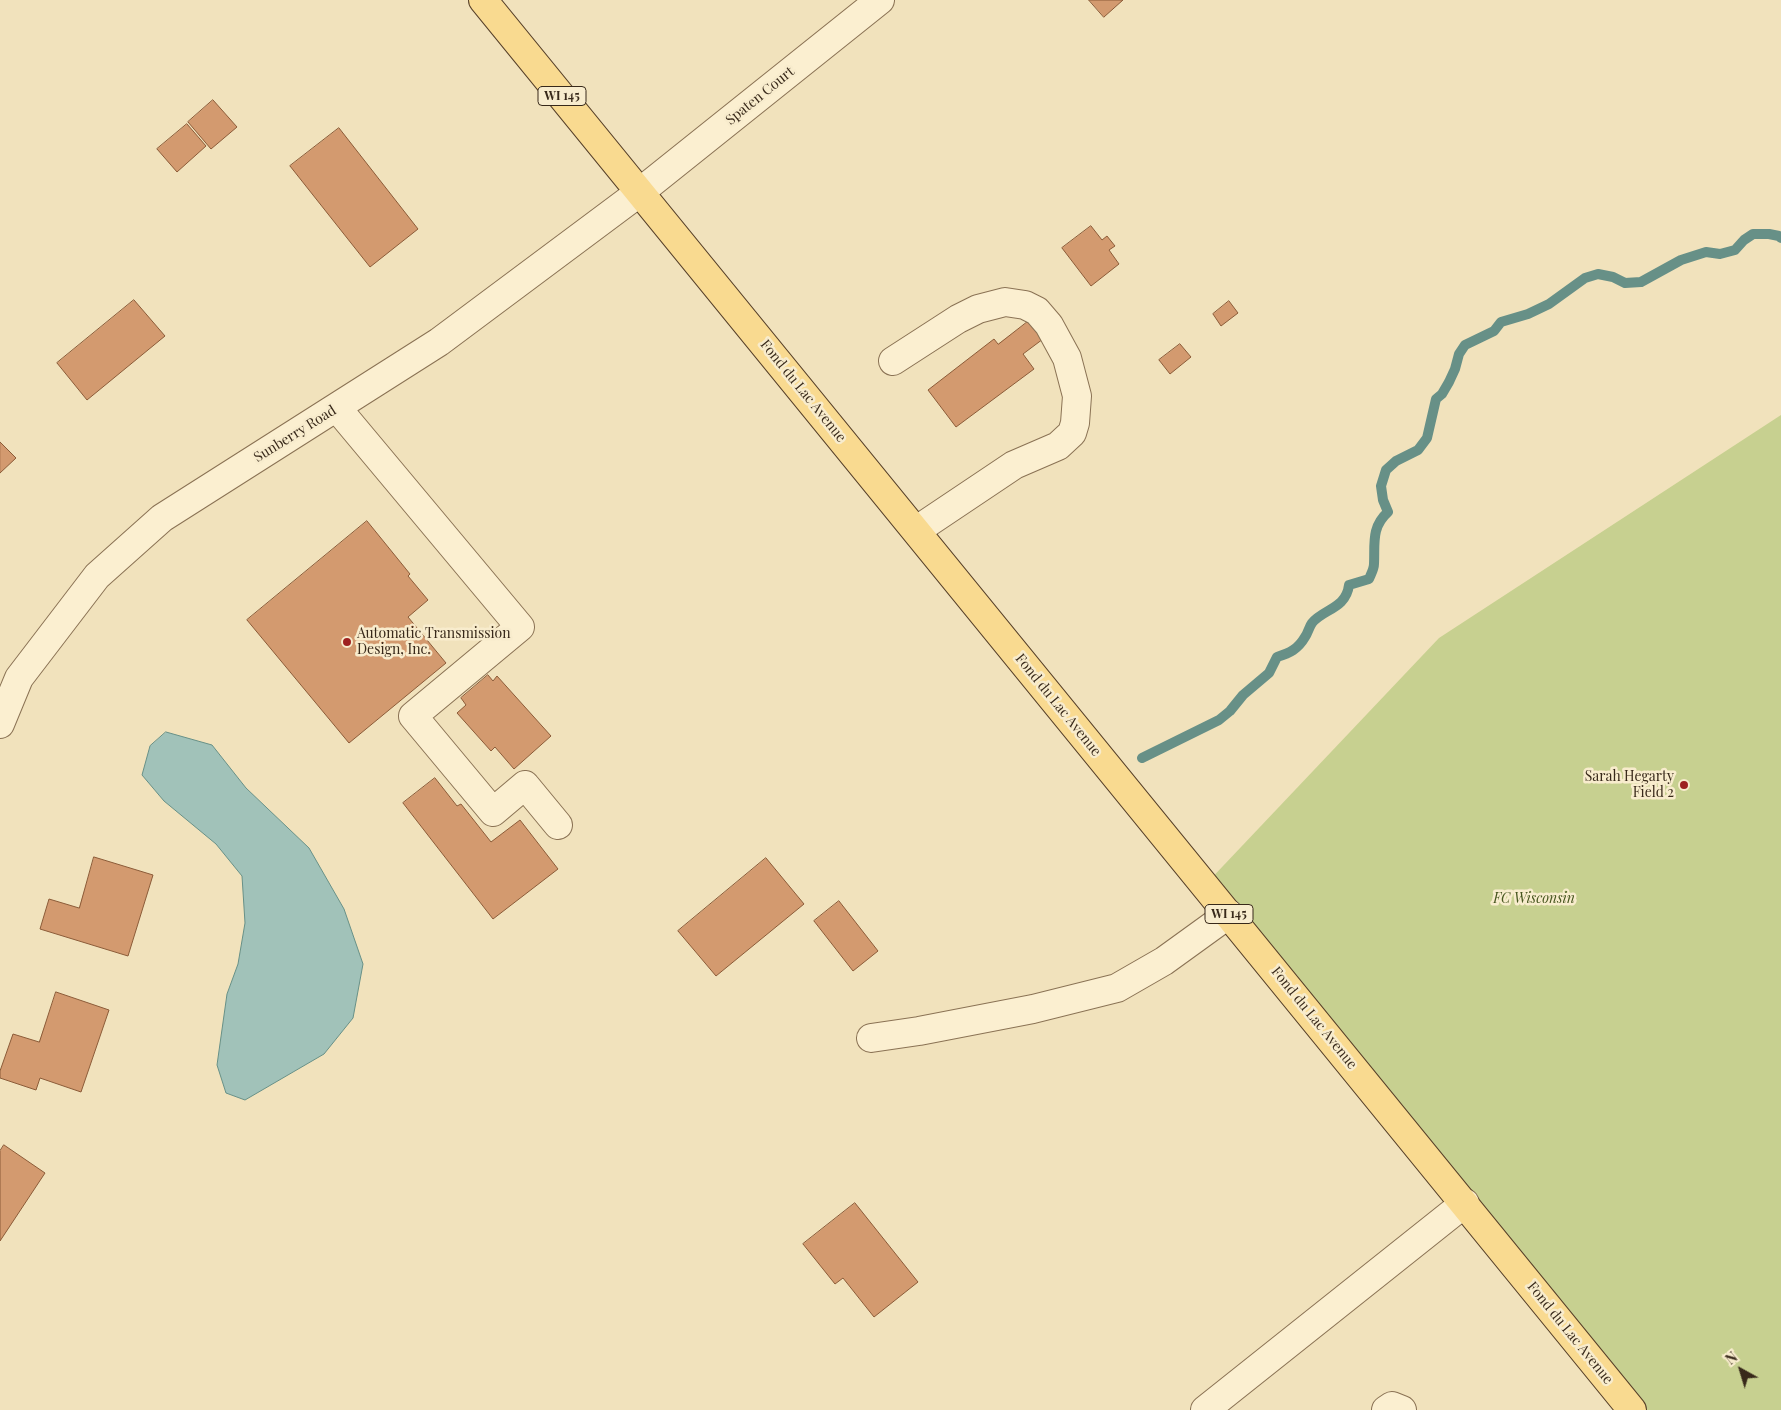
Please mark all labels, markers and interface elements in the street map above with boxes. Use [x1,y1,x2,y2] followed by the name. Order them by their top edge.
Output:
[722,63,798,129] street label: Spaten Court
[538,86,586,105] road number: WI 145
[757,336,849,446] street label: Fond du Lac Avenue
[251,402,339,466] street label: Sunberry Road
[357,626,511,658] place label: Automatic Transmission Design, Inc.
[341,636,353,648] marker: Automatic Transmission Design, Inc.
[1012,650,1104,760] street label: Fond du Lac Avenue
[1585,769,1674,802] place label: Sarah Hegarty Field 2
[1678,779,1690,791] marker: Sarah Hegarty Field 2
[1493,891,1575,907] park label: FC Wisconsin
[1205,904,1253,924] road number: WI 145
[1268,963,1360,1073] street label: Fond du Lac Avenue
[1524,1278,1616,1388] street label: Fond du Lac Avenue
[1716,1345,1766,1395] north arrow
[1721,1347,1741,1369] text: N

